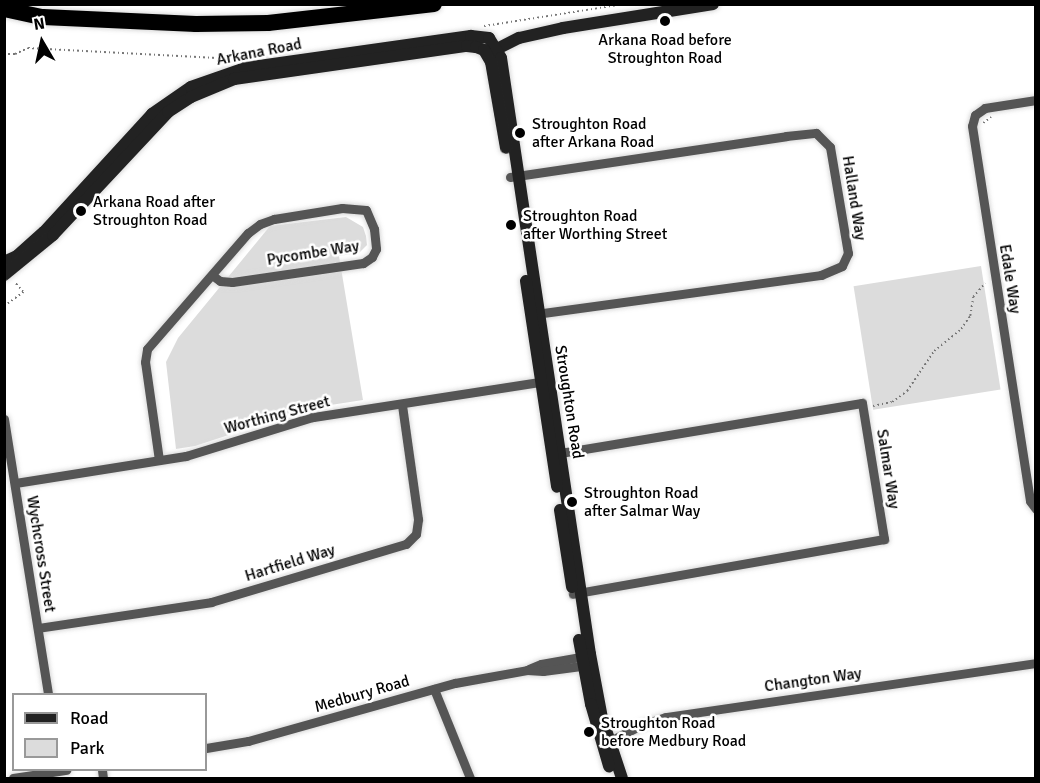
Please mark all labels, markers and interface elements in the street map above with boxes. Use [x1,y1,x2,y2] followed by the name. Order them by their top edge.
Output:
[12,12,72,72] north arrow
[32,13,46,35] text: N
[658,14,672,28] marker: Arkana Road before Stroughton Road
[598,30,732,68] place label: Arkana Road before Stroughton Road
[215,34,303,70] street label: Arkana Road
[532,114,654,152] place label: Stroughton Road after Arkana Road
[513,126,527,140] marker: Stroughton Road after Arkana Road
[838,154,870,242] street label: Halland Way
[93,192,215,230] place label: Arkana Road after Stroughton Road
[74,204,88,218] marker: Arkana Road after Stroughton Road
[523,206,667,244] place label: Stroughton Road after Worthing Street
[504,218,518,232] marker: Stroughton Road after Worthing Street
[265,236,361,270] street label: Pycombe Way
[995,243,1025,315] street label: Edale Way
[551,344,587,460] street label: Stroughton Road
[222,392,332,438] street label: Worthing Street
[872,428,904,510] street label: Salmar Way
[584,483,700,521] place label: Stroughton Road after Salmar Way
[22,494,60,614] street label: Wychcross Street
[565,495,579,509] marker: Stroughton Road after Salmar Way
[243,540,337,586] street label: Hartfield Way
[763,664,863,696] street label: Changton Way
[312,671,412,717] street label: Medbury Road
[12,693,207,771] legend
[70,707,109,729] text: Road
[601,713,746,751] place label: Stroughton Road before Medbury Road
[582,725,596,739] marker: Stroughton Road before Medbury Road
[70,737,105,759] text: Park

